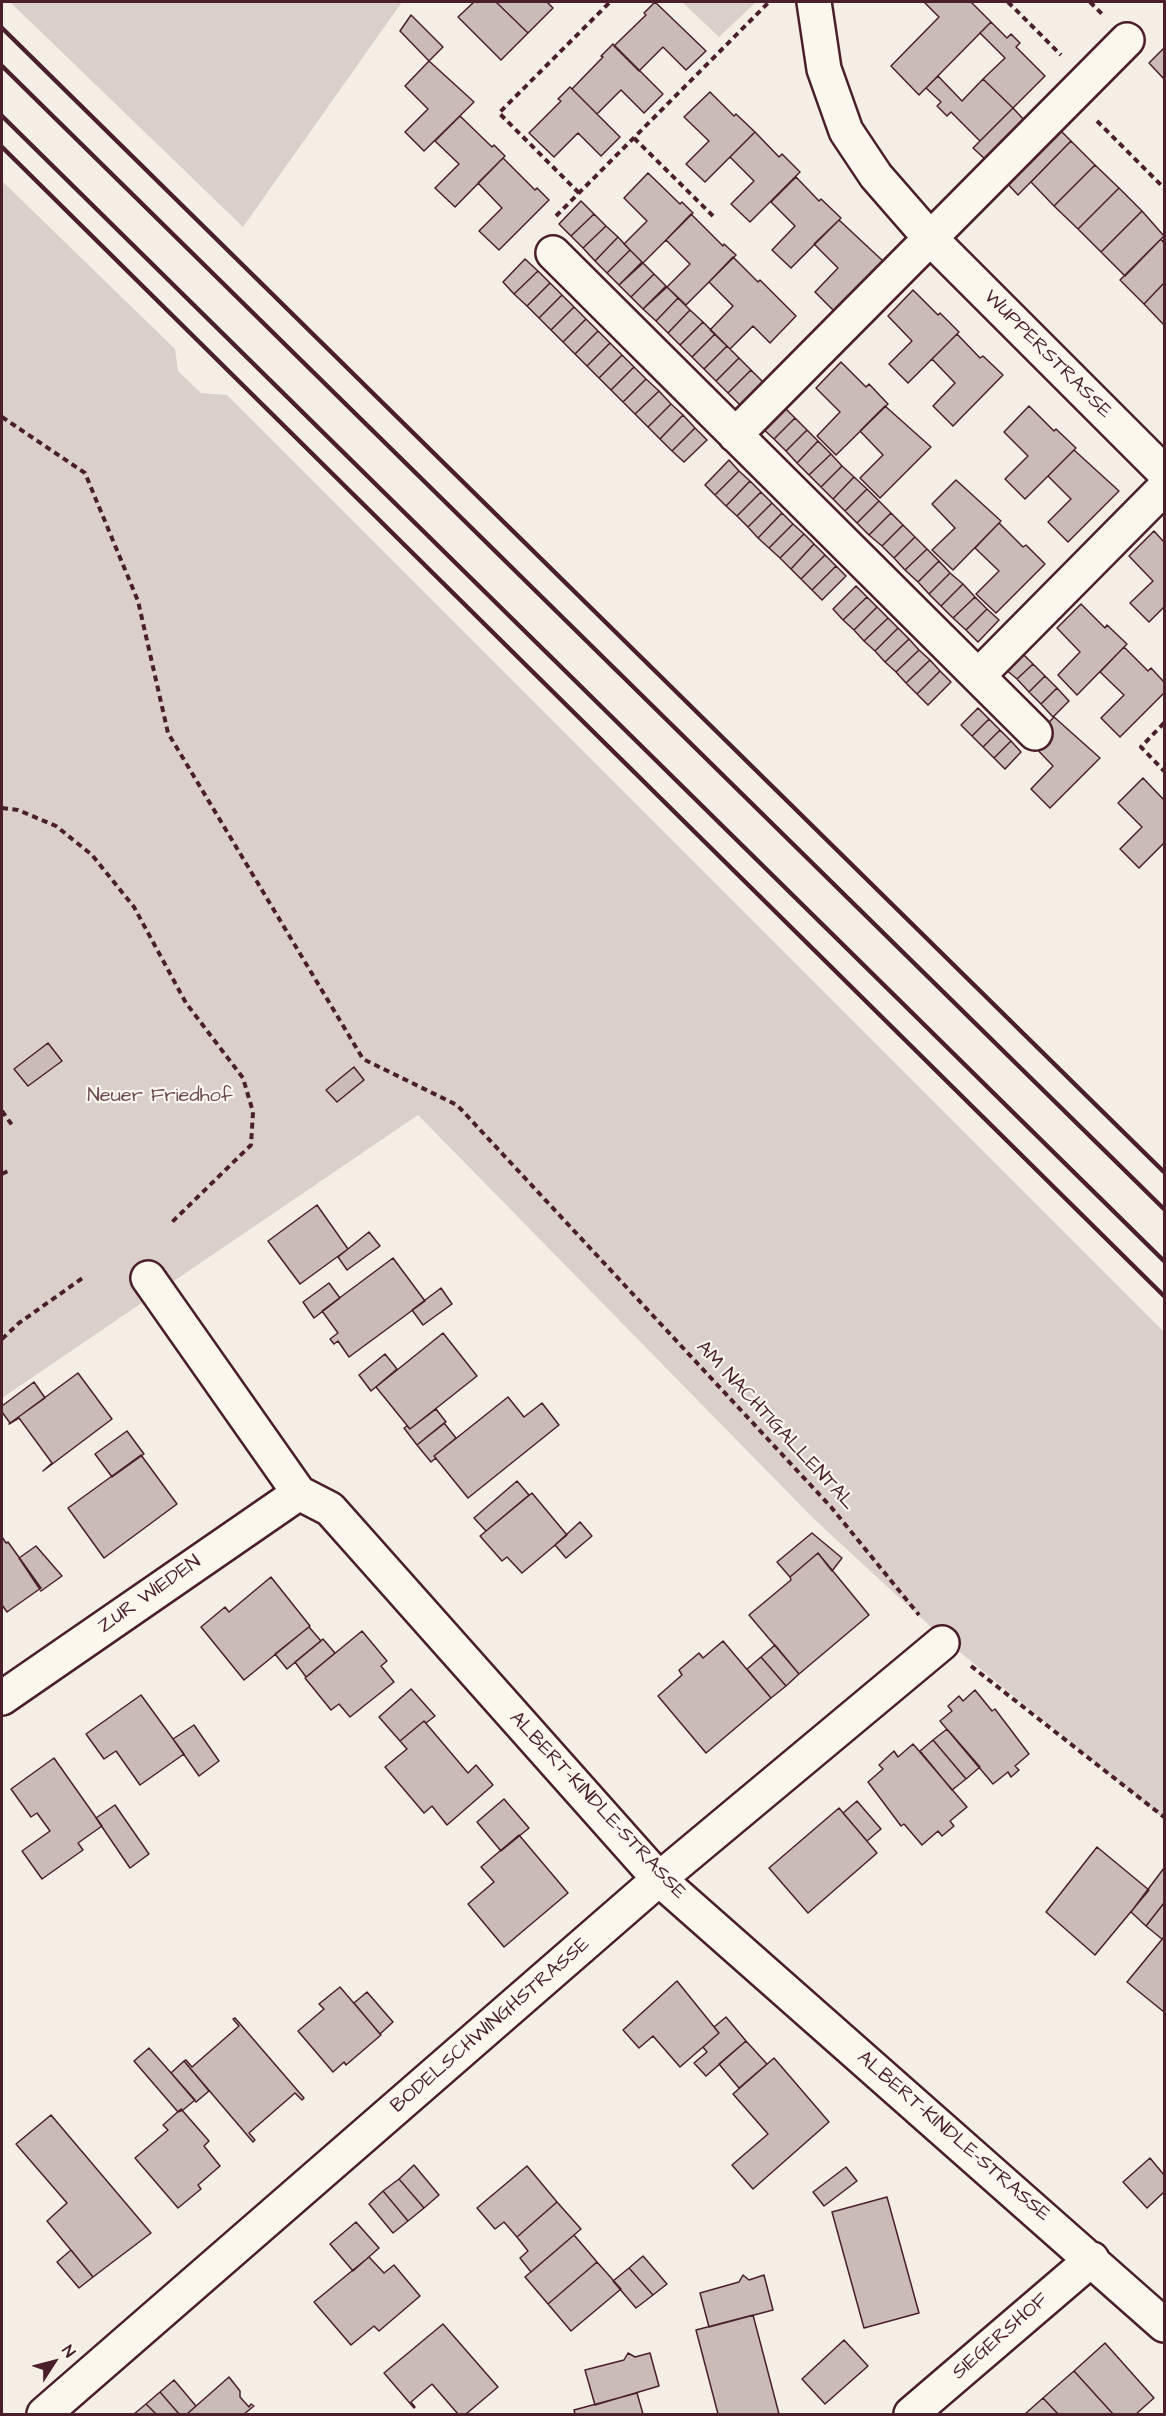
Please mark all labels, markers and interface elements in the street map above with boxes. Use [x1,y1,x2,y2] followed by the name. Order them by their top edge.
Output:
[978,286,1116,424] street label: WUPPERSTRASSE
[87,1085,233,1109] park label: Neuer Friedhof
[690,1337,860,1515] street label: AM NACHTIGALLENTAL
[94,1551,206,1639] street label: ZUR WIEDEN
[504,1707,690,1905] street label: ALBERT-KINDLE-STRASSE
[387,1933,595,2119] street label: BODELSCHWINGHSTRASSE
[852,2047,1054,2227] street label: ALBERT-KINDLE-STRASSE
[948,2289,1054,2385] street label: SIEGERSHOF
[24,2332,84,2392] north arrow
[57,2341,80,2362] text: N

